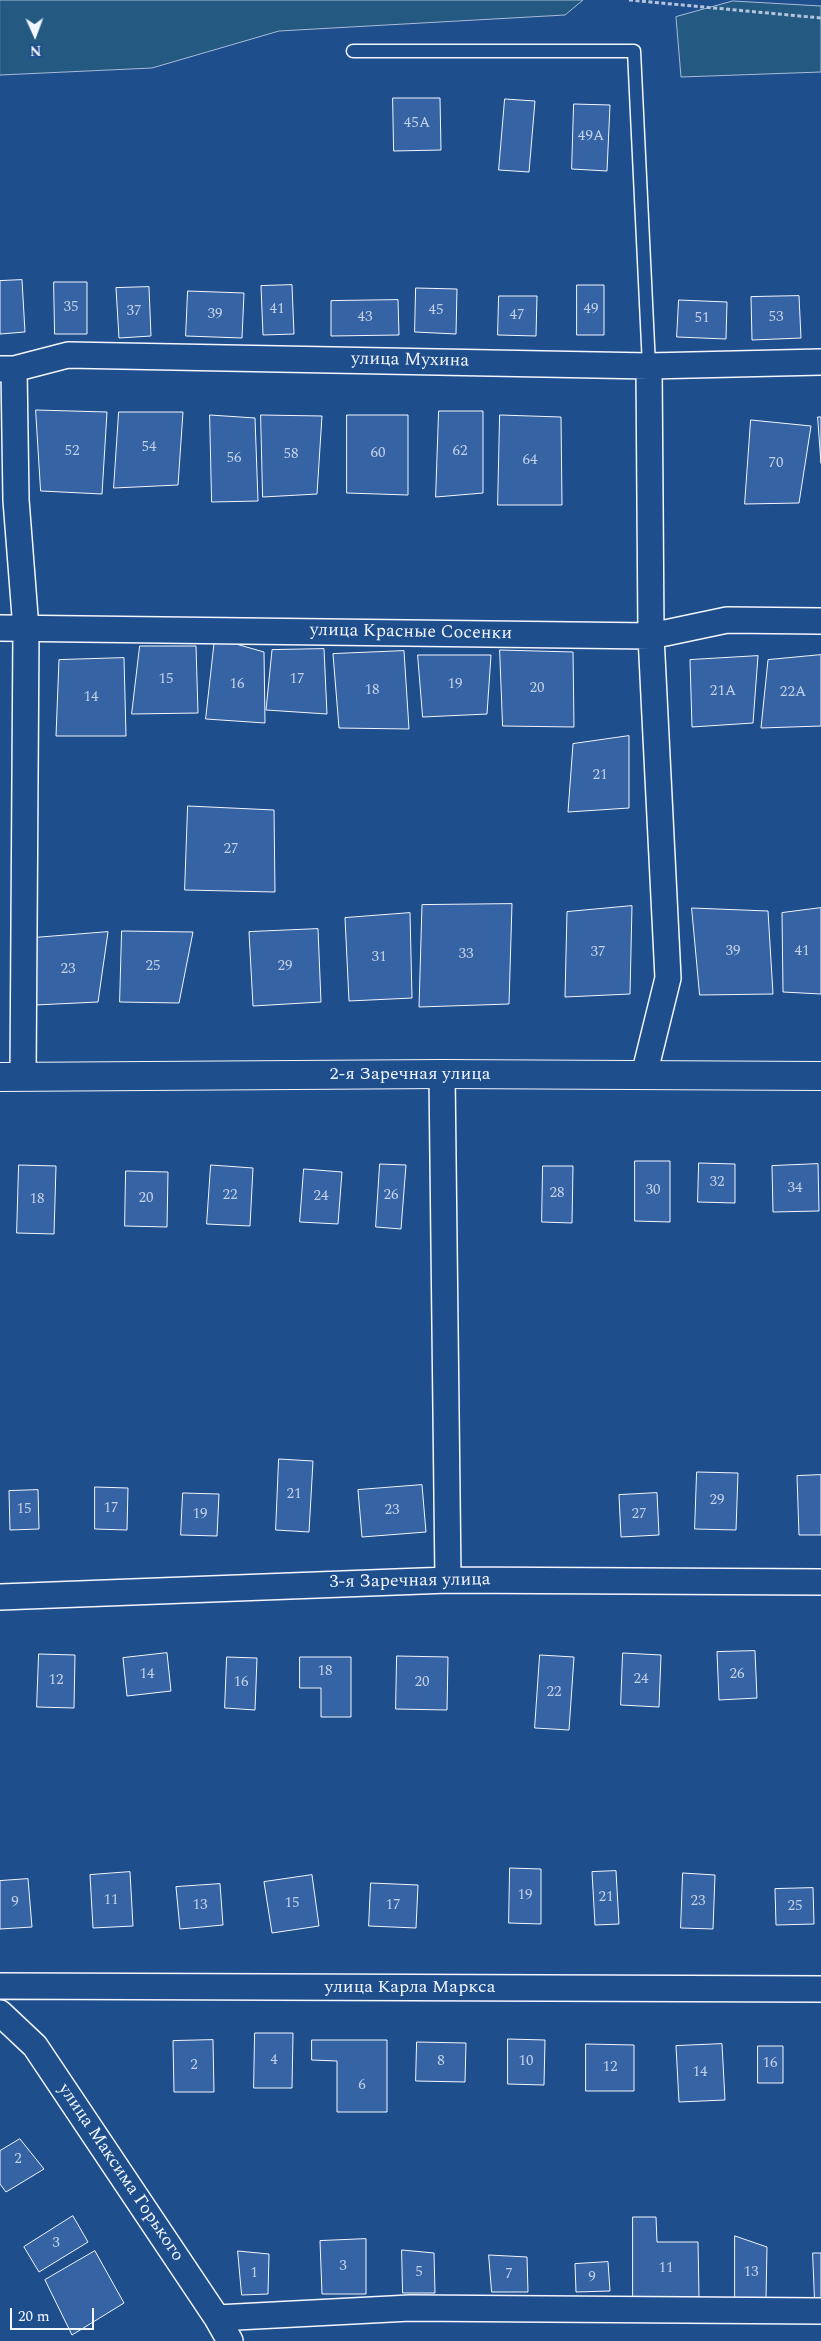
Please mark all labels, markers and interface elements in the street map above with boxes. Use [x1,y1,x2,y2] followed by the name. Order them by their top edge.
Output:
[10,10,60,60] north arrow
[29,40,42,61] text: N
[404,115,430,133] house number: 45А
[578,128,604,146] house number: 49А
[64,299,78,317] house number: 35
[270,301,284,319] house number: 41
[584,301,598,319] house number: 49
[429,302,443,320] house number: 45
[127,303,141,321] house number: 37
[208,306,222,324] house number: 39
[510,307,524,325] house number: 47
[358,309,372,327] house number: 43
[769,309,783,327] house number: 53
[695,310,709,328] house number: 51
[351,349,469,373] street label: улица Мухина
[142,439,156,457] house number: 54
[65,443,79,461] house number: 52
[453,443,467,461] house number: 62
[371,445,385,463] house number: 60
[284,446,298,464] house number: 58
[227,450,241,468] house number: 56
[523,452,537,470] house number: 64
[769,455,783,473] house number: 70
[310,620,512,646] street label: улица Красные Сосенки
[159,671,173,689] house number: 15
[290,671,304,689] house number: 17
[230,676,244,694] house number: 16
[448,676,462,694] house number: 19
[530,680,544,698] house number: 20
[365,682,379,700] house number: 18
[710,683,736,701] house number: 21А
[780,684,806,702] house number: 22А
[84,689,98,707] house number: 14
[593,767,607,785] house number: 21
[224,841,238,859] house number: 27
[726,943,740,961] house number: 39
[795,943,809,961] house number: 41
[591,944,605,962] house number: 37
[459,946,473,964] house number: 33
[372,949,386,967] house number: 31
[146,958,160,976] house number: 25
[278,958,292,976] house number: 29
[61,961,75,979] house number: 23
[329,1064,491,1086] street label: 2-я Заречная улица
[710,1174,724,1192] house number: 32
[788,1180,802,1198] house number: 34
[646,1182,660,1200] house number: 30
[550,1185,564,1203] house number: 28
[223,1187,237,1205] house number: 22
[384,1187,398,1205] house number: 26
[314,1188,328,1206] house number: 24
[139,1190,153,1208] house number: 20
[30,1191,44,1209] house number: 18
[287,1486,301,1504] house number: 21
[710,1492,724,1510] house number: 29
[104,1500,118,1518] house number: 17
[17,1501,31,1519] house number: 15
[385,1502,399,1520] house number: 23
[193,1506,207,1524] house number: 19
[632,1506,646,1524] house number: 27
[329,1570,491,1594] street label: 3-я Заречная улица
[318,1663,332,1681] house number: 18
[140,1666,154,1684] house number: 14
[730,1666,744,1684] house number: 26
[634,1671,648,1689] house number: 24
[49,1672,63,1690] house number: 12
[234,1674,248,1692] house number: 16
[415,1674,429,1692] house number: 20
[547,1684,561,1702] house number: 22
[518,1887,532,1905] house number: 19
[599,1889,613,1907] house number: 21
[104,1892,118,1910] house number: 11
[691,1893,705,1911] house number: 23
[11,1894,19,1912] house number: 9
[285,1895,299,1913] house number: 15
[193,1897,207,1915] house number: 13
[386,1897,400,1915] house number: 17
[788,1898,802,1916] house number: 25
[325,1977,495,1999] street label: улица Карла Маркса
[270,2052,278,2070] house number: 4
[437,2053,445,2071] house number: 8
[519,2053,533,2071] house number: 10
[763,2055,777,2073] house number: 16
[190,2057,198,2075] house number: 2
[603,2059,617,2077] house number: 12
[693,2064,707,2082] house number: 14
[358,2077,366,2095] house number: 6
[52,2080,188,2266] street label: улица Максима Горького
[14,2151,22,2169] house number: 2
[52,2235,60,2253] house number: 3
[339,2258,347,2276] house number: 3
[659,2260,673,2278] house number: 11
[415,2264,423,2282] house number: 5
[744,2264,758,2282] house number: 13
[250,2265,258,2283] house number: 1
[505,2266,513,2284] house number: 7
[588,2269,596,2287] house number: 9
[12,2298,96,2330] scale bar
[18,2305,50,2328] text: 20 m

